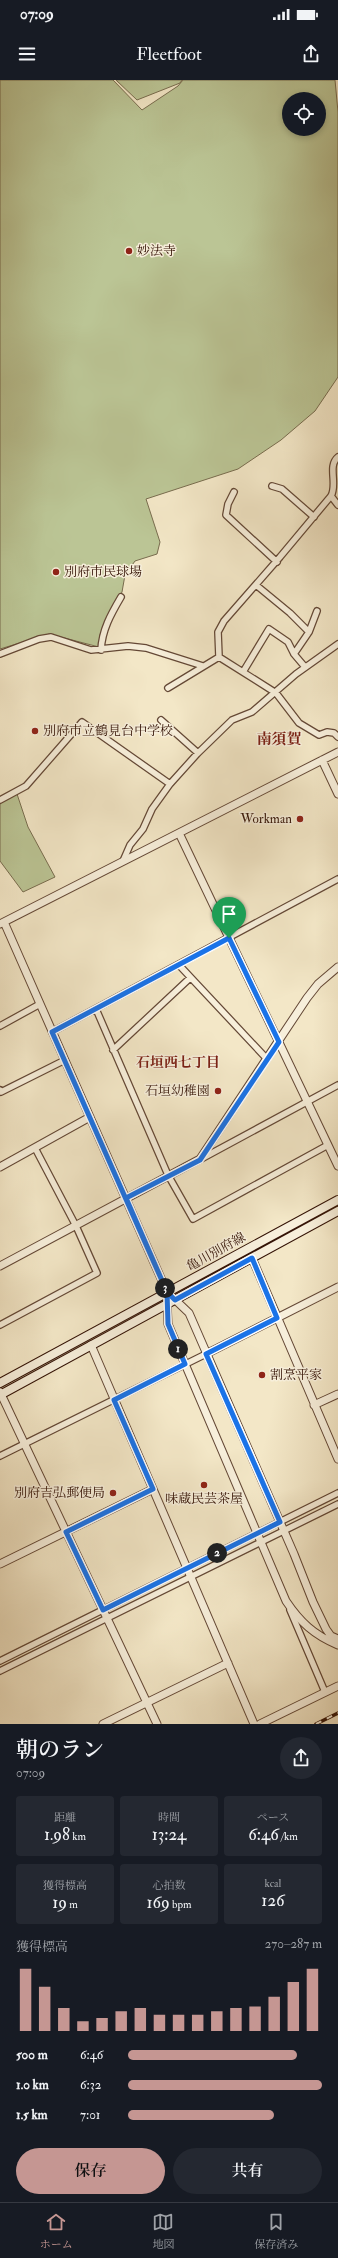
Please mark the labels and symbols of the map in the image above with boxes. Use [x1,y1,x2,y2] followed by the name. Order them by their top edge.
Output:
[137,243,176,259] place label: 妙法寺
[124,246,134,256] marker: 妙法寺
[64,564,142,580] place label: 別府市民球場
[51,567,61,577] marker: 別府市民球場
[43,723,173,739] place label: 別府市立鶴見台中学校
[30,726,40,736] marker: 別府市立鶴見台中学校
[256,730,302,749] district label: 南須賀
[240,811,292,827] place label: Workman
[295,814,305,824] marker: Workman
[212,897,246,938] pin
[136,1054,220,1071] district label: 石垣西七丁目
[145,1083,210,1099] place label: 石垣幼稚園
[213,1086,223,1096] marker: 石垣幼稚園
[184,1229,248,1275] street label: 亀川別府線
[155,1278,175,1298] pin: 3
[168,1339,188,1359] pin: 1
[270,1367,322,1383] place label: 割烹平家
[257,1370,267,1380] marker: 割烹平家
[199,1480,209,1490] marker: 味蔵民芸茶屋
[14,1485,105,1501] place label: 別府吉弘郵便局
[108,1488,118,1498] marker: 別府吉弘郵便局
[165,1491,243,1507] place label: 味蔵民芸茶屋
[207,1543,227,1563] pin: 2

